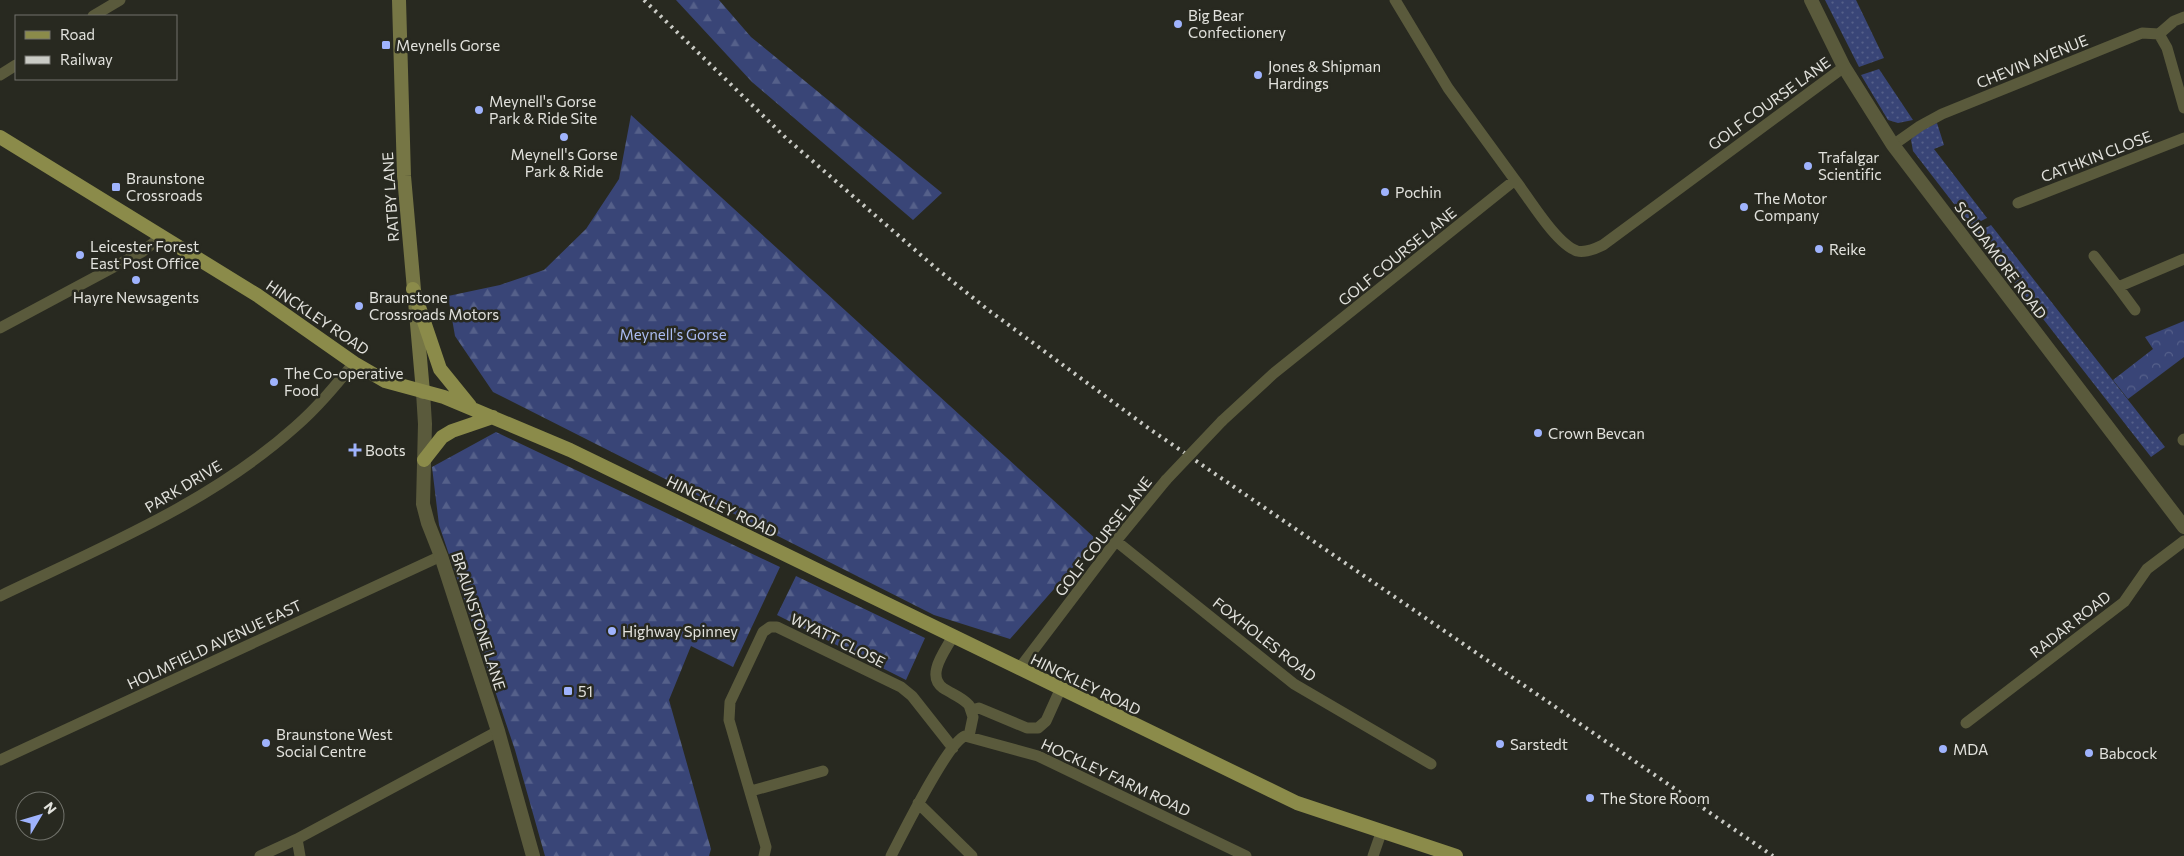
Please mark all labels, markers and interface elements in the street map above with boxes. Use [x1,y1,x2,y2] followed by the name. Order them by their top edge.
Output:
[1188,6,1286,41] place label: Big Bear Confectionery
[15,15,178,80] legend
[1172,18,1184,30] marker: Big Bear Confectionery
[60,25,95,43] text: Road
[1974,30,2090,92] street label: CHEVIN AVENUE
[396,36,500,54] place label: Meynells Gorse
[380,39,392,51] marker: Meynells Gorse
[60,50,113,68] text: Railway
[1704,53,1834,153] street label: GOLF COURSE LANE
[1268,57,1381,92] place label: Jones & Shipman Hardings
[1252,69,1264,81] marker: Jones & Shipman Hardings
[489,92,597,127] place label: Meynell's Gorse Park & Ride Site
[473,104,485,116] marker: Meynell's Gorse Park & Ride Site
[2038,127,2154,185] street label: CATHKIN CLOSE
[558,131,570,143] marker: Meynell's Gorse Park & Ride
[510,145,618,180] place label: Meynell's Gorse Park & Ride
[1818,148,1882,183] place label: Trafalgar Scientific
[378,151,402,243] street label: RATBY LANE
[1802,160,1814,172] marker: Trafalgar Scientific
[126,169,205,204] place label: Braunstone Crossroads
[110,181,122,193] marker: Braunstone Crossroads
[1395,183,1442,201] place label: Pochin
[1379,186,1391,198] marker: Pochin
[1754,189,1827,224] place label: The Motor Company
[1951,198,2051,322] street label: SCUDAMORE ROAD
[1738,201,1750,213] marker: The Motor Company
[1334,203,1460,309] street label: GOLF COURSE LANE
[90,237,199,272] place label: Leicester Forest East Post Office
[1829,240,1866,258] place label: Reike
[1813,243,1825,255] marker: Reike
[74,249,86,261] marker: Leicester Forest East Post Office
[130,274,142,286] marker: Hayre Newsagents
[263,276,373,358] street label: HINCKLEY ROAD
[73,288,199,306] place label: Hayre Newsagents
[369,288,499,323] place label: Braunstone Crossroads Motors
[353,300,365,312] marker: Braunstone Crossroads Motors
[619,325,727,343] park label: Meynell's Gorse
[284,364,403,399] place label: The Co-operative Food
[268,376,280,388] marker: The Co-operative Food
[1548,424,1645,442] place label: Crown Bevcan
[1532,427,1544,439] marker: Crown Bevcan
[365,441,406,459] place label: Boots
[349,444,361,456] marker: Boots
[141,456,225,516] street label: PARK DRIVE
[664,472,780,540] street label: HINCKLEY ROAD
[1051,473,1155,599] street label: GOLF COURSE LANE
[448,550,510,692] street label: BRAUNSTONE LANE
[2026,587,2114,661] street label: RADAR ROAD
[1210,593,1320,685] street label: FOXHOLES ROAD
[124,595,305,692] street label: HOLMFIELD AVENUE EAST
[788,609,889,671] street label: WYATT CLOSE
[622,622,738,640] place label: Highway Spinney
[606,625,618,637] marker: Highway Spinney
[1028,650,1144,718] street label: HINCKLEY ROAD
[578,682,593,700] place label: 51
[562,685,574,697] marker: 51
[276,725,393,760] place label: Braunstone West Social Centre
[1038,734,1194,820] street label: HOCKLEY FARM ROAD
[1510,735,1568,753] place label: Sarstedt
[260,737,272,749] marker: Braunstone West Social Centre
[1494,738,1506,750] marker: Sarstedt
[1953,740,1988,758] place label: MDA
[1937,743,1949,755] marker: MDA
[2099,744,2157,762] place label: Babcock
[2083,747,2095,759] marker: Babcock
[1600,789,1710,807] place label: The Store Room
[15,791,65,841] north arrow
[1584,792,1596,804] marker: The Store Room
[41,798,61,817] text: N

